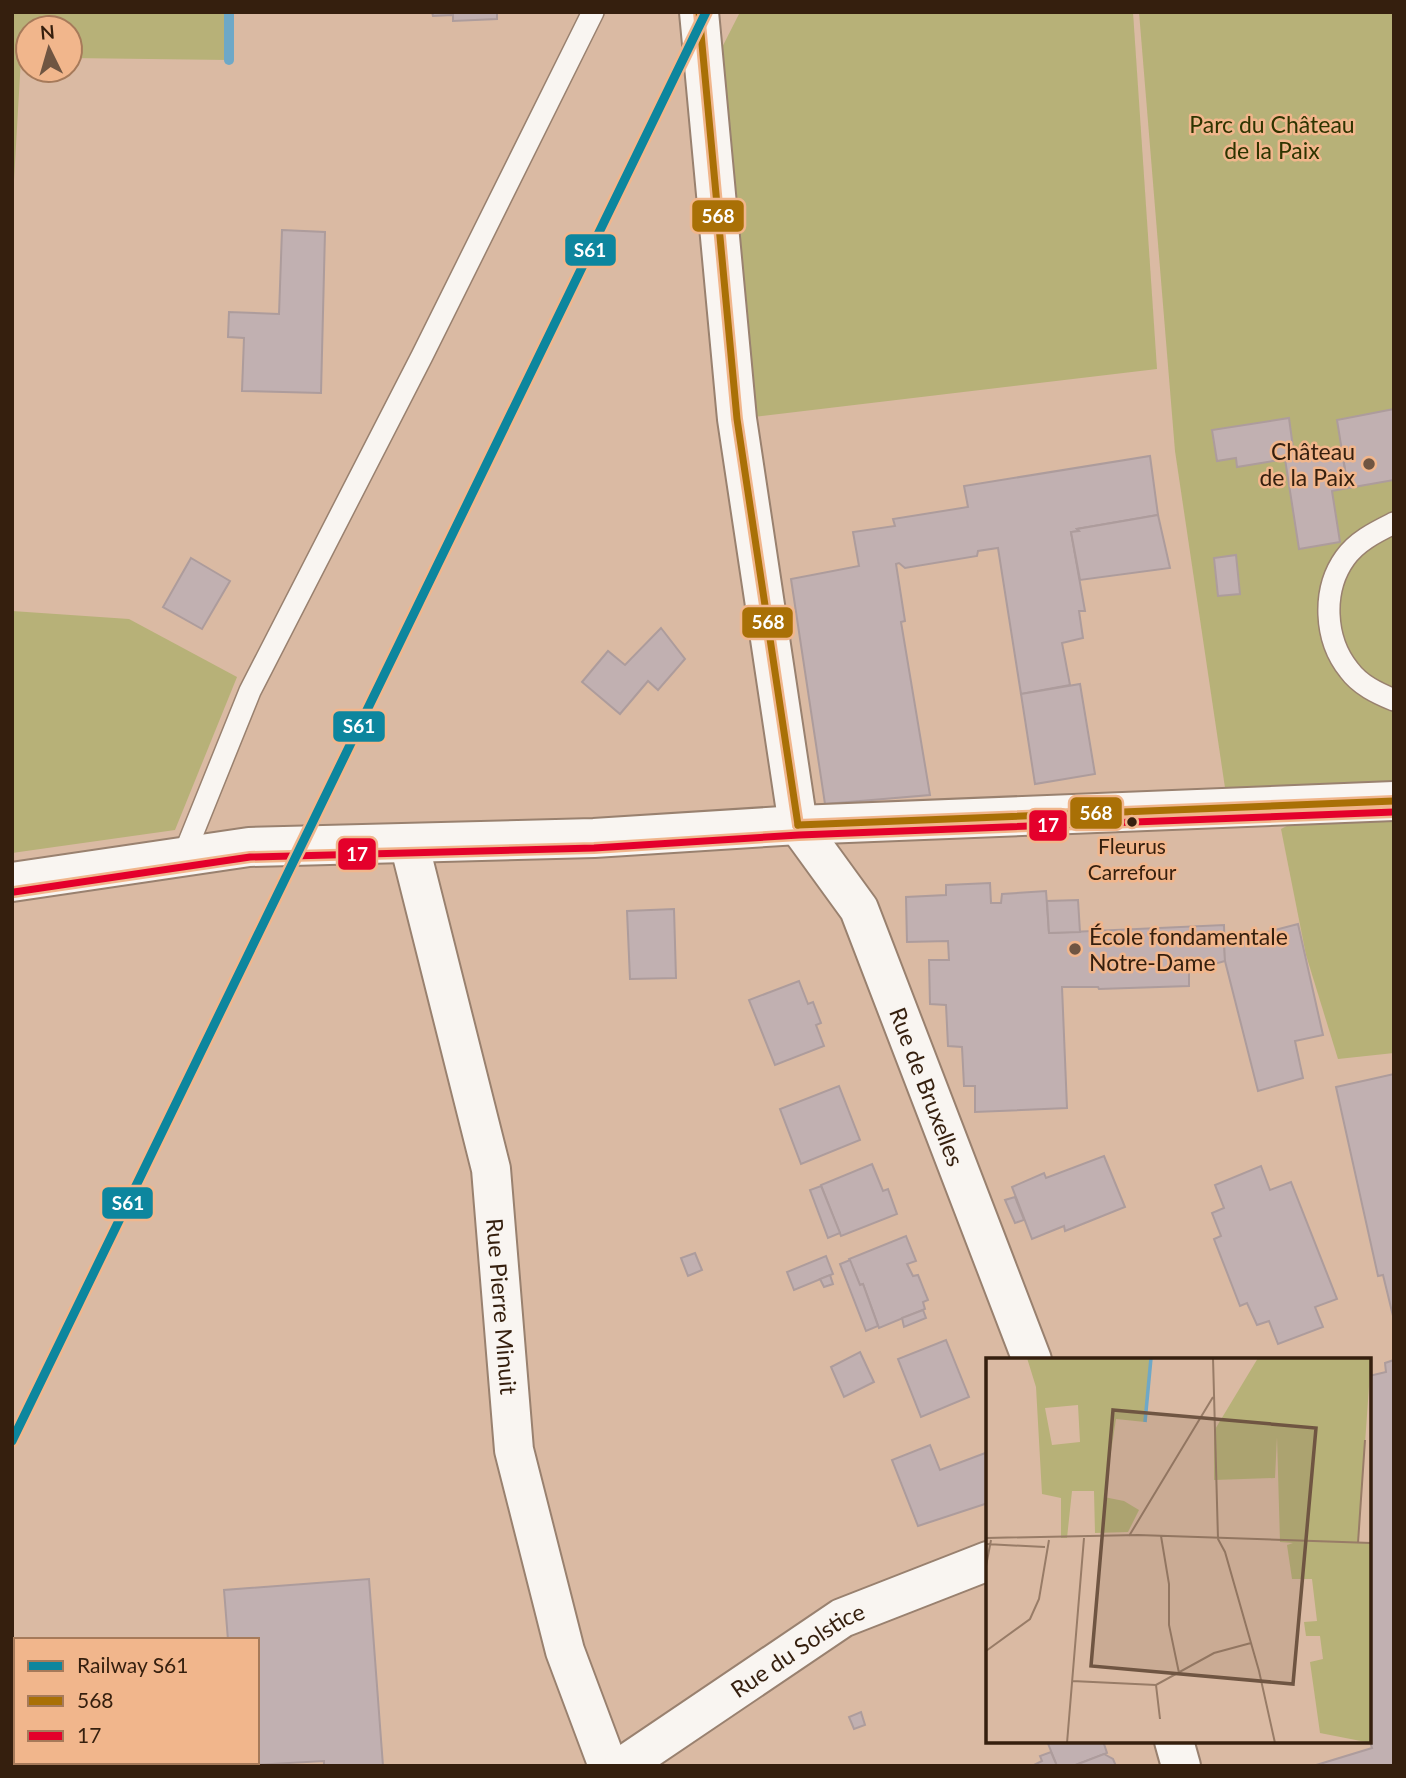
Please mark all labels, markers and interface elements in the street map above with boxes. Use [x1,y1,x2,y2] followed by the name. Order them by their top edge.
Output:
[14,14,84,84] north arrow
[39,19,56,44] text: N
[1189,110,1355,164] park label: Parc du Château de la Paix
[691,199,745,233] line badge: 568
[701,204,735,227] text: 568
[564,233,617,267] line badge: S61
[574,238,606,261] text: S61
[1259,437,1356,491] place label: Château de la Paix
[1361,456,1377,472] marker: Château de la Paix
[741,606,794,639] line badge: 568
[751,610,785,633] text: 568
[332,710,386,743] line badge: S61
[343,714,375,737] text: S61
[1069,796,1123,830] line badge: 568
[1079,801,1113,824] text: 568
[1028,809,1068,842] line badge: 17
[1037,813,1059,836] text: 17
[1125,815,1139,829] marker: Fleurus Carrefour
[1088,833,1177,884] place label: Fleurus Carrefour
[337,837,377,871] line badge: 17
[346,842,368,865] text: 17
[1089,922,1288,976] place label: École fondamentale Notre-Dame
[1067,941,1083,957] marker: École fondamentale Notre-Dame
[884,1003,970,1170] street label: Rue de Bruxelles
[101,1186,154,1220] line badge: S61
[112,1191,144,1214] text: S61
[481,1217,523,1396] street label: Rue Pierre Minuit
[986,1358,1371,1743] inset map
[725,1597,868,1703] street label: Rue du Solstice
[14,1638,259,1764] legend
[77,1652,188,1677] text: Railway S61
[77,1687,114,1712] text: 568
[77,1722,101,1747] text: 17

